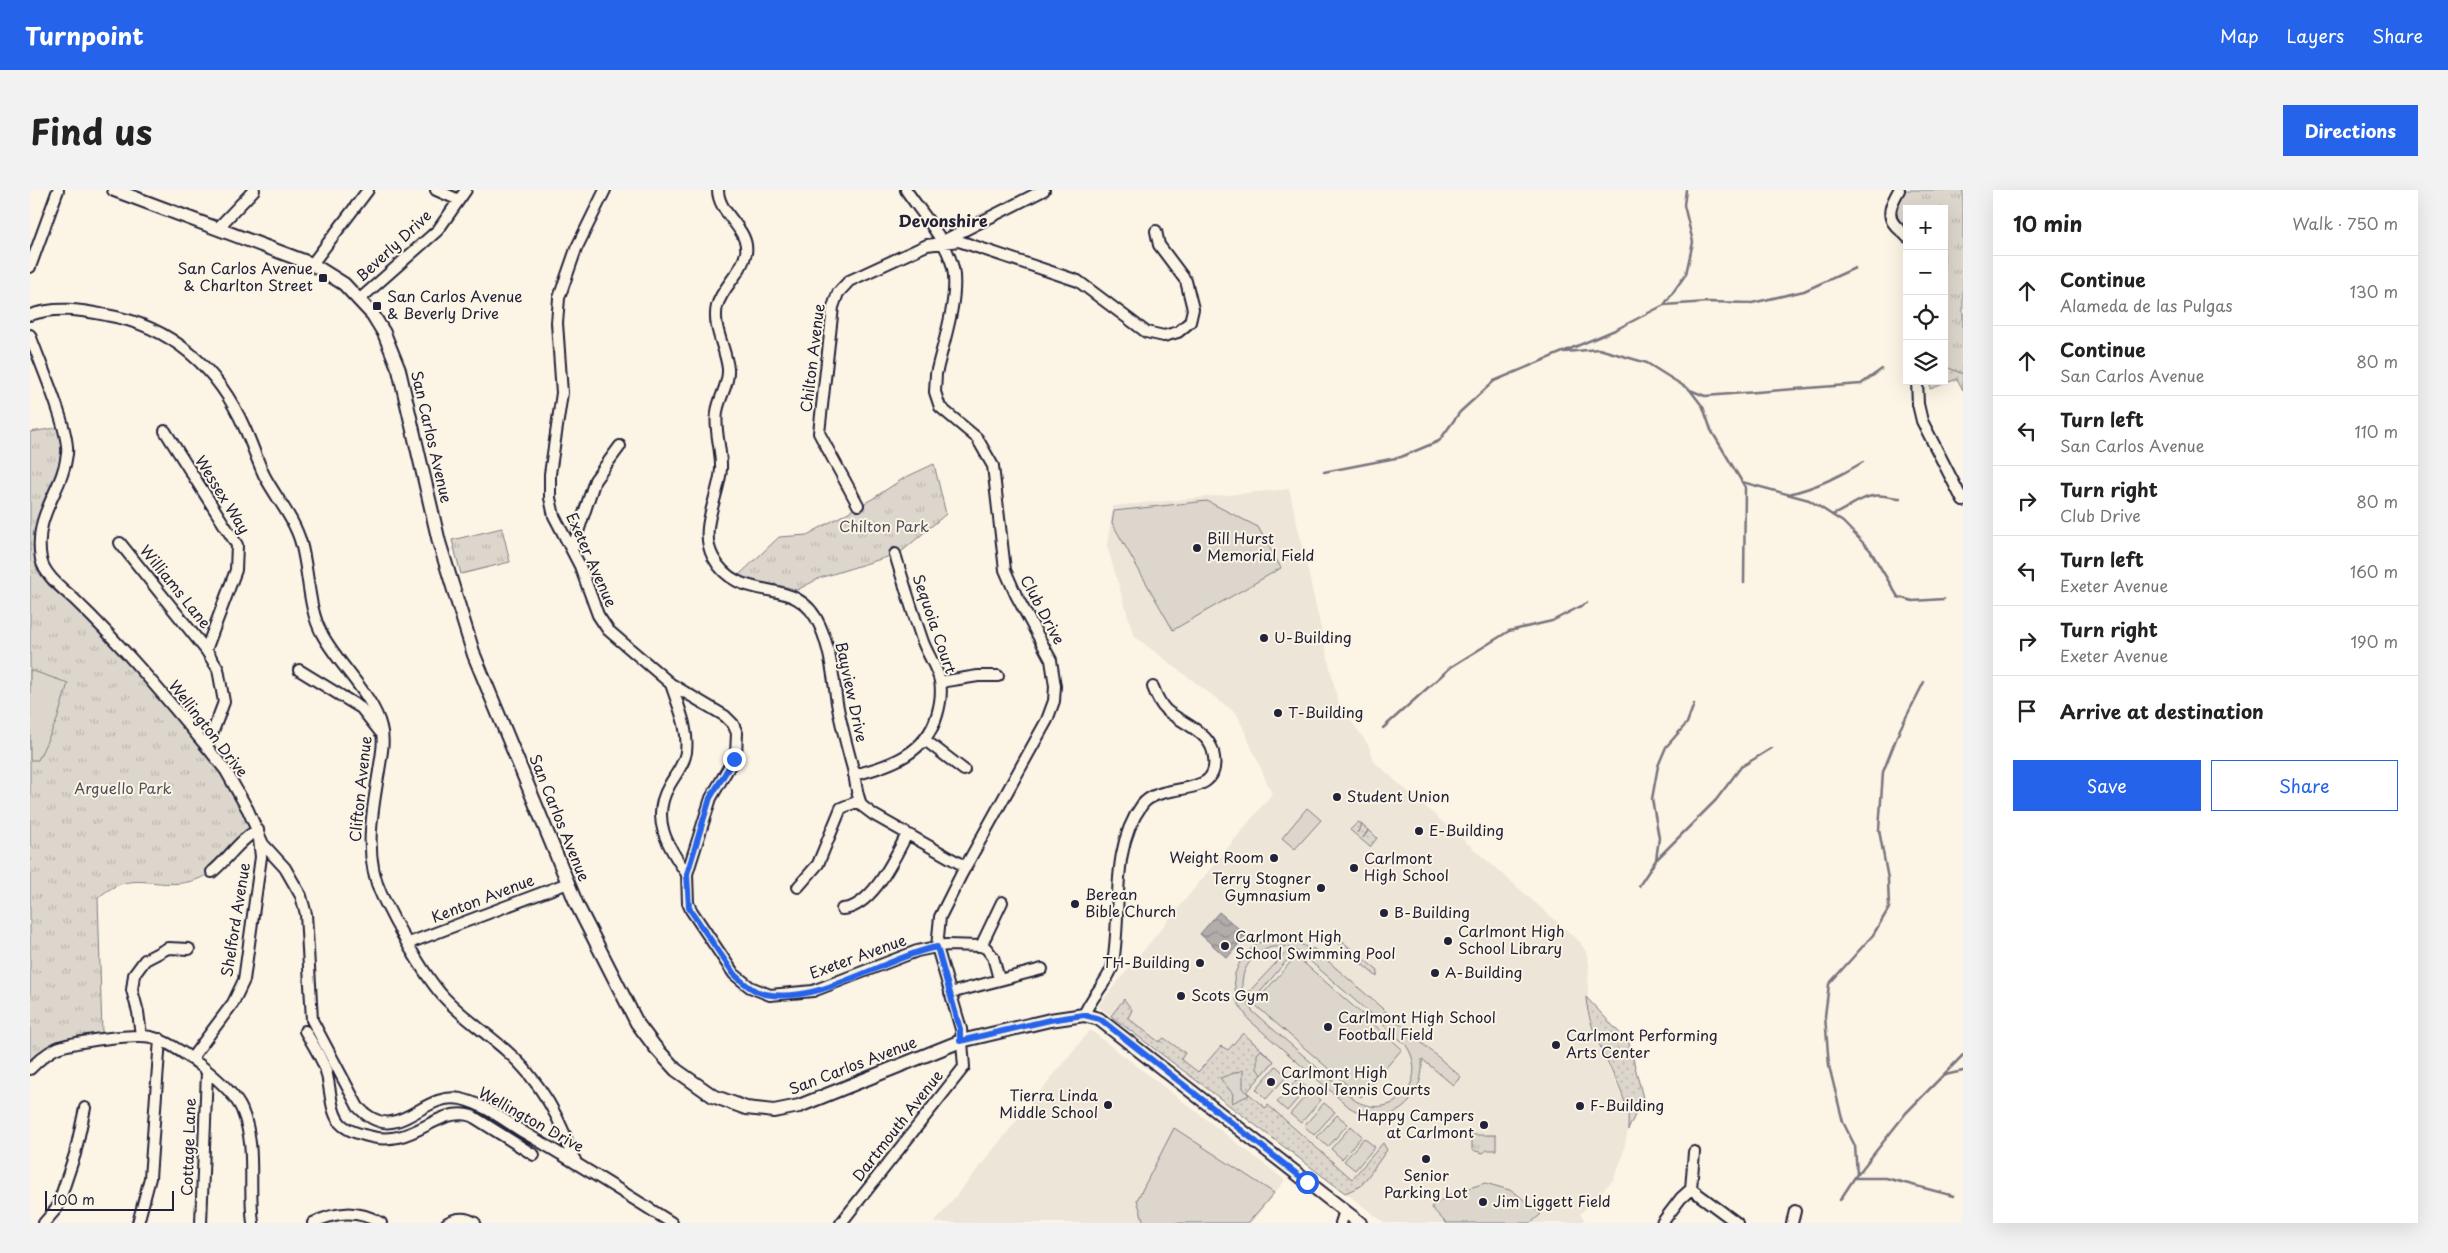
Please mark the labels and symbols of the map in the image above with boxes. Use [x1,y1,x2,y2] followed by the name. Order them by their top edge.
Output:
[350,204,436,286] street label: Beverly Drive
[898,208,988,232] district label: Devonshire
[178,256,313,296] place label: San Carlos Avenue & Charlton Street
[317,272,329,284] marker: San Carlos Avenue & Charlton Street
[387,284,522,324] place label: San Carlos Avenue & Beverly Drive
[371,300,383,312] marker: San Carlos Avenue & Beverly Drive
[793,302,830,414] street label: Chilton Avenue
[406,368,459,505] street label: San Carlos Avenue
[190,451,256,538] street label: Wessex Way
[561,508,624,610] street label: Exeter Avenue
[839,514,929,537] park label: Chilton Park
[1207,526,1314,566] place label: Bill Hurst Memorial Field
[135,539,217,633] street label: Williams Lane
[1191,542,1203,554] marker: Bill Hurst Memorial Field
[1015,570,1071,648] street label: Club Drive
[908,571,963,676] street label: Sequoia Court
[1274,625,1352,648] place label: U-Building
[1258,632,1270,644] marker: U-Building
[831,639,874,744] street label: Bayview Drive
[164,675,254,781] street label: Wellington Drive
[1288,700,1363,723] place label: T-Building
[1272,707,1284,719] marker: T-Building
[343,735,377,843] street label: Clifton Avenue
[723,748,746,771] route end
[524,750,596,885] street label: San Carlos Avenue
[74,776,172,799] park label: Arguello Park
[1347,784,1450,807] place label: Student Union
[1331,791,1343,803] marker: Student Union
[1429,818,1504,841] place label: E-Building
[1413,825,1425,837] marker: E-Building
[1170,845,1264,868] place label: Weight Room
[1364,846,1449,886] place label: Carlmont High School
[1268,852,1280,864] marker: Weight Room
[214,861,255,979] street label: Shelford Avenue
[1348,862,1360,874] marker: Carlmont High School
[1212,866,1311,906] place label: Terry Stogner Gymnasium
[428,867,537,928] street label: Kenton Avenue
[1085,882,1176,922] place label: Berean Bible Church
[1315,882,1327,894] marker: Terry Stogner Gymnasium
[1069,898,1081,910] marker: Berean Bible Church
[1394,900,1470,923] place label: B-Building
[1378,907,1390,919] marker: B-Building
[1458,919,1565,959] place label: Carlmont High School Library
[1235,924,1396,964] place label: Carlmont High School Swimming Pool
[806,927,909,984] street label: Exeter Avenue
[1442,935,1454,947] marker: Carlmont High School Library
[1219,940,1231,952] marker: Carlmont High School Swimming Pool
[1102,950,1190,973] place label: TH-Building
[1194,957,1206,969] marker: TH-Building
[1445,960,1522,983] place label: A-Building
[1429,967,1441,979] marker: A-Building
[1191,983,1269,1006] place label: Scots Gym
[1175,990,1187,1002] marker: Scots Gym
[1338,1005,1496,1045] place label: Carlmont High School Football Field
[1322,1021,1334,1033] marker: Carlmont High School Football Field
[1566,1023,1718,1063] place label: Carlmont Performing Arts Center
[785,1030,920,1100] street label: San Carlos Avenue
[1550,1039,1562,1051] marker: Carlmont Performing Arts Center
[1281,1060,1430,1100] place label: Carlmont High School Tennis Courts
[846,1065,948,1186] street label: Dartmouth Avenue
[1265,1076,1277,1088] marker: Carlmont High School Tennis Courts
[475,1080,589,1157] street label: Wellington Drive
[999,1083,1099,1123] place label: Tierra Linda Middle School
[1590,1093,1664,1116] place label: F-Building
[174,1097,201,1196] street label: Cottage Lane
[1102,1099,1114,1111] marker: Tierra Linda Middle School
[1574,1100,1586,1112] marker: F-Building
[1357,1103,1474,1143] place label: Happy Campers at Carlmont
[1478,1119,1490,1131] marker: Happy Campers at Carlmont
[1420,1153,1432,1165] marker: Senior Parking Lot
[1384,1163,1468,1203] place label: Senior Parking Lot
[1296,1171,1319,1194] route start
[45,1188,174,1211] scale bar
[1493,1189,1611,1212] place label: Jim Liggett Field
[1477,1196,1489,1208] marker: Jim Liggett Field

